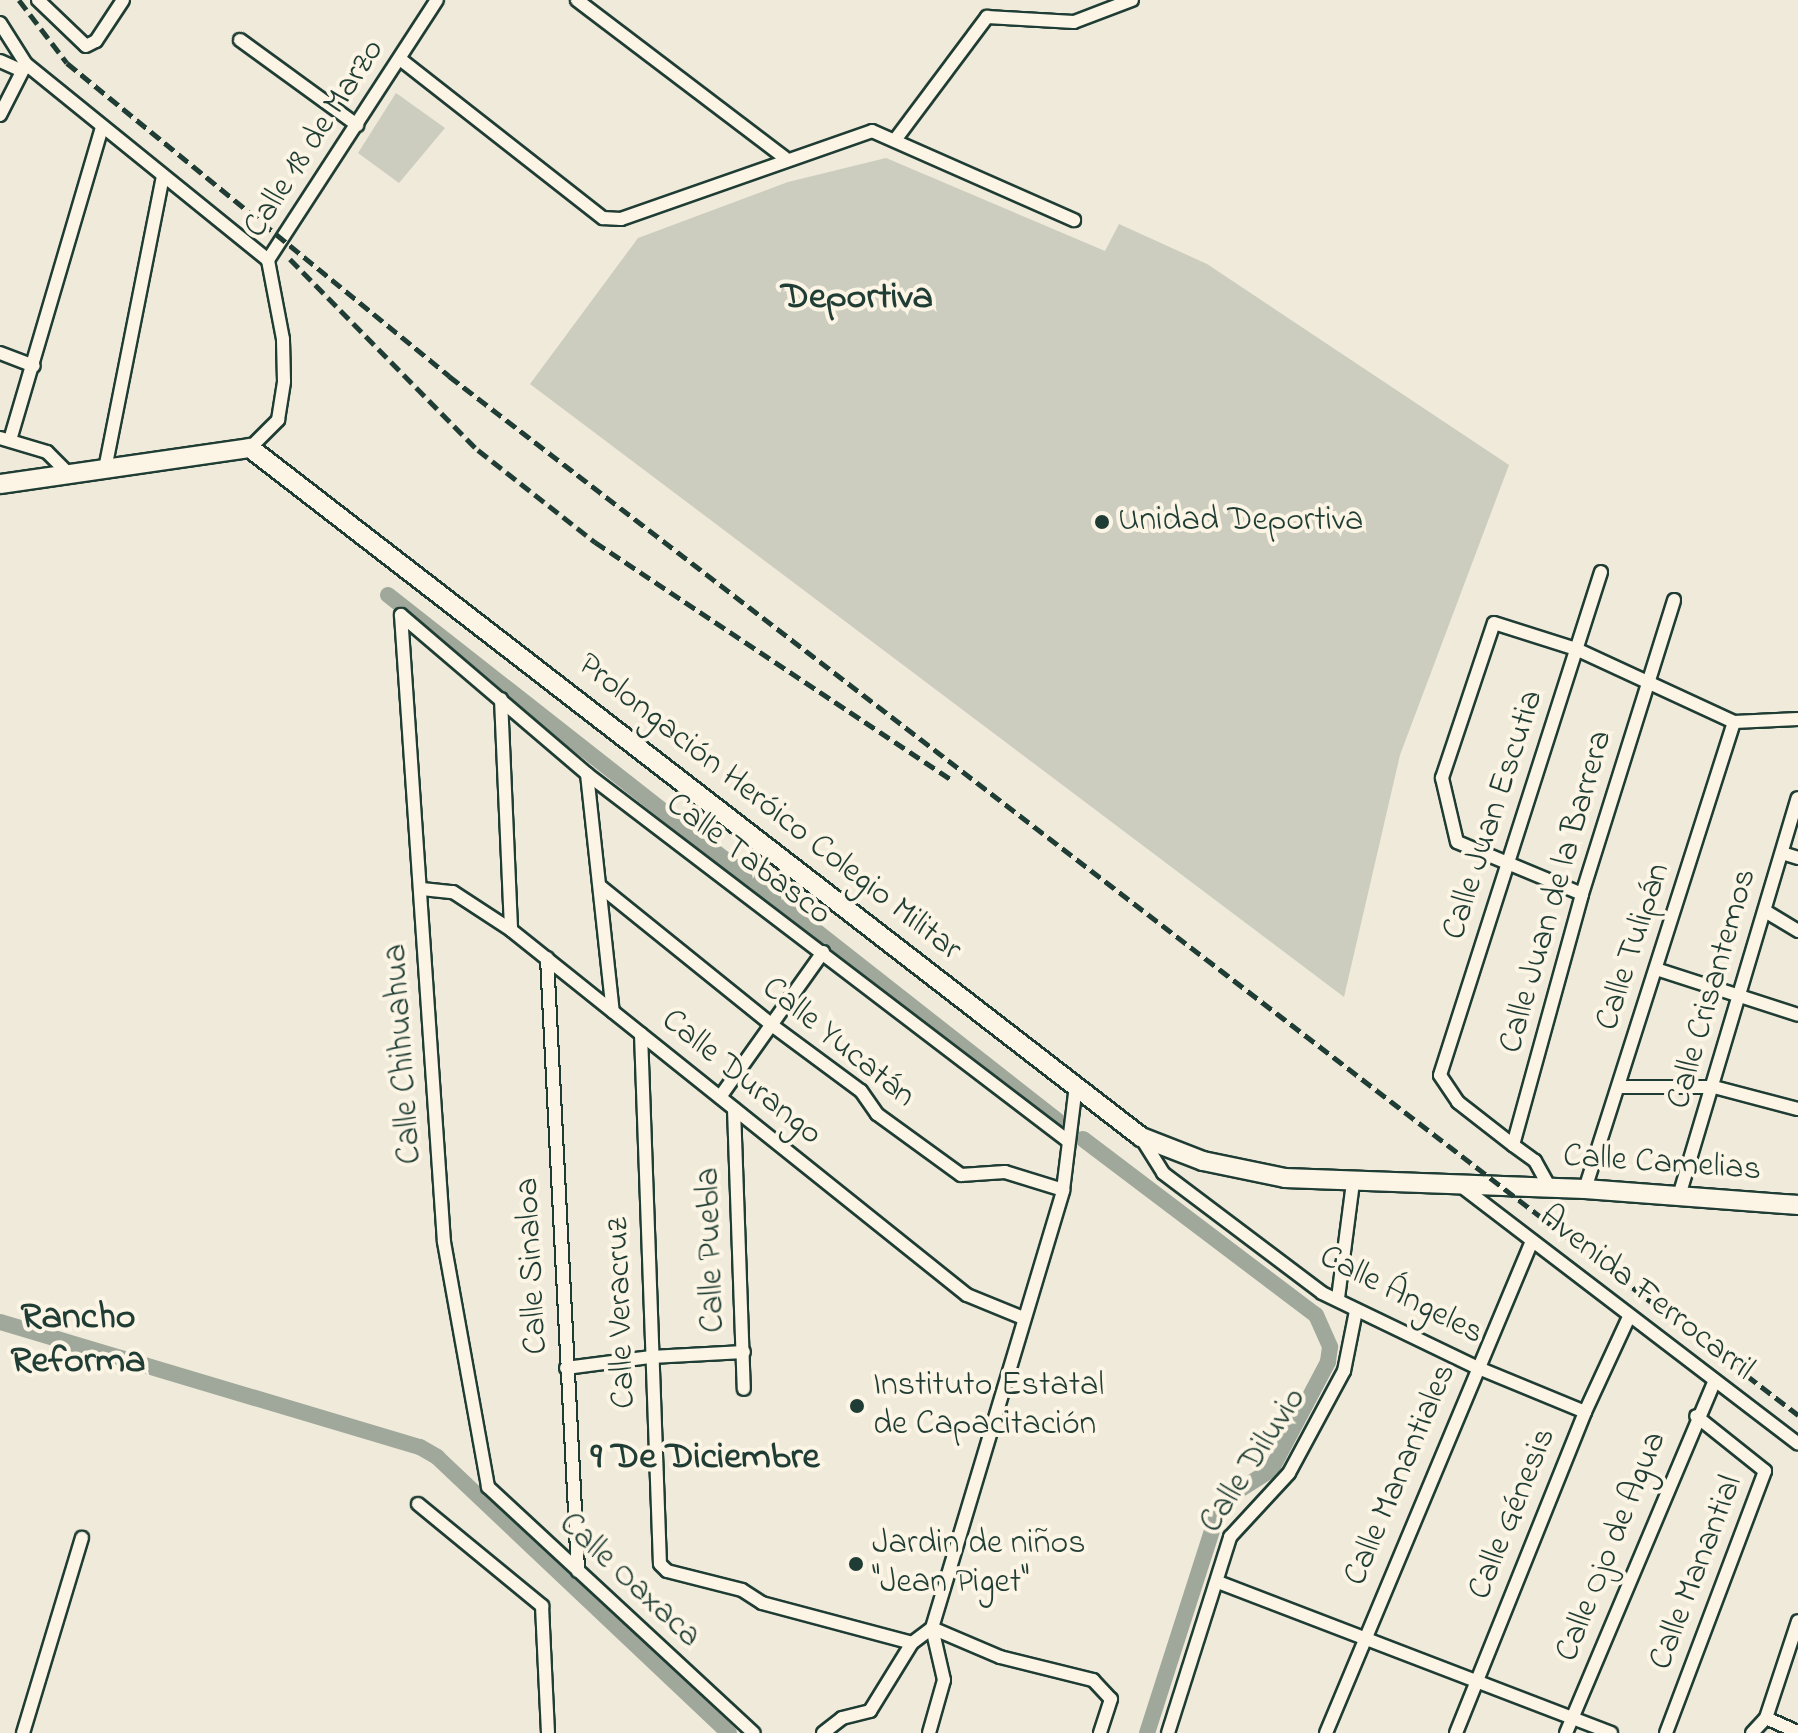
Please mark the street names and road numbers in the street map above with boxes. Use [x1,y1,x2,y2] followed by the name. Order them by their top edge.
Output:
[236,32,394,246] street label: Calle 18 de Marzo
[569,645,969,971] street label: Prolongación Heróico Colegio Militar
[1434,685,1554,945] street label: Calle Juan Escutia
[1491,726,1623,1058] street label: Calle Juan de la Barrera
[657,785,839,935] street label: Calle Tabasco
[1588,858,1680,1036] street label: Calle Tulipán
[1659,864,1767,1114] street label: Calle Crisantemos
[376,942,432,1166] street label: Calle Chihuahua
[753,969,923,1117] street label: Calle Yucatán
[652,1001,830,1155] street label: Calle Durango
[1562,1137,1762,1191] street label: Calle Camelias
[689,1167,735,1333] street label: Calle Puebla
[508,1177,558,1355] street label: Calle Sinaloa
[1530,1197,1762,1391] street label: Avenida Ferrocarril
[598,1217,646,1409] street label: Calle Veracruz
[1312,1237,1490,1355] street label: Calle Ángeles
[1336,1358,1466,1592] street label: Calle Manantiales
[1192,1381,1316,1541] street label: Calle Diluvio
[1460,1422,1566,1606] street label: Calle Génesis
[1547,1426,1677,1668] street label: Calle Ojo de Agua
[1641,1470,1753,1676] street label: Calle Manantial
[549,1505,709,1657] street label: Calle Oaxaca

